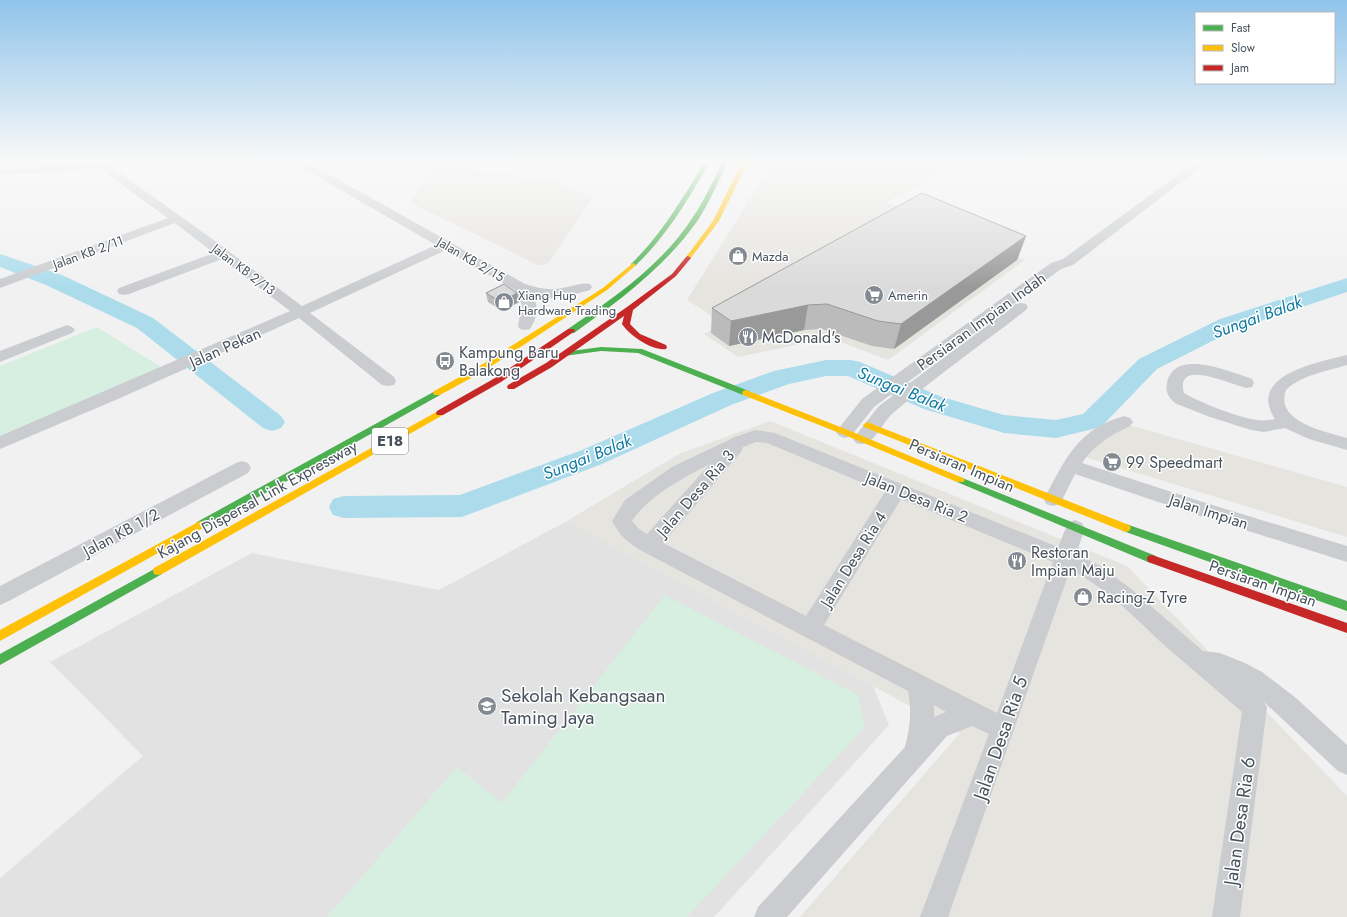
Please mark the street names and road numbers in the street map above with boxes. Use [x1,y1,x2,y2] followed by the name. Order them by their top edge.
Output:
[48,231,126,275] street label: Jalan KB 2/11
[432,231,508,286] street label: Jalan KB 2/15
[206,238,279,300] street label: Jalan KB 2/13
[912,267,1051,376] street label: Persiaran Impian Indah
[184,322,264,374] street label: Jalan Pekan
[372,428,408,454] road number: E18
[906,433,1018,498] street label: Persiaran Impian
[153,434,362,564] street label: Kajang Dispersal Link Expressway
[650,445,740,543] street label: Jalan Desa Ria 3
[860,466,972,529] street label: Jalan Desa Ria 2
[1164,487,1251,535] street label: Jalan Impian
[77,503,163,563] street label: Jalan KB 1/2
[814,507,892,613] street label: Jalan Desa Ria 4
[1206,554,1320,613] street label: Persiaran Impian
[966,673,1034,806] street label: Jalan Desa Ria 5
[1217,755,1262,890] street label: Jalan Desa Ria 6

